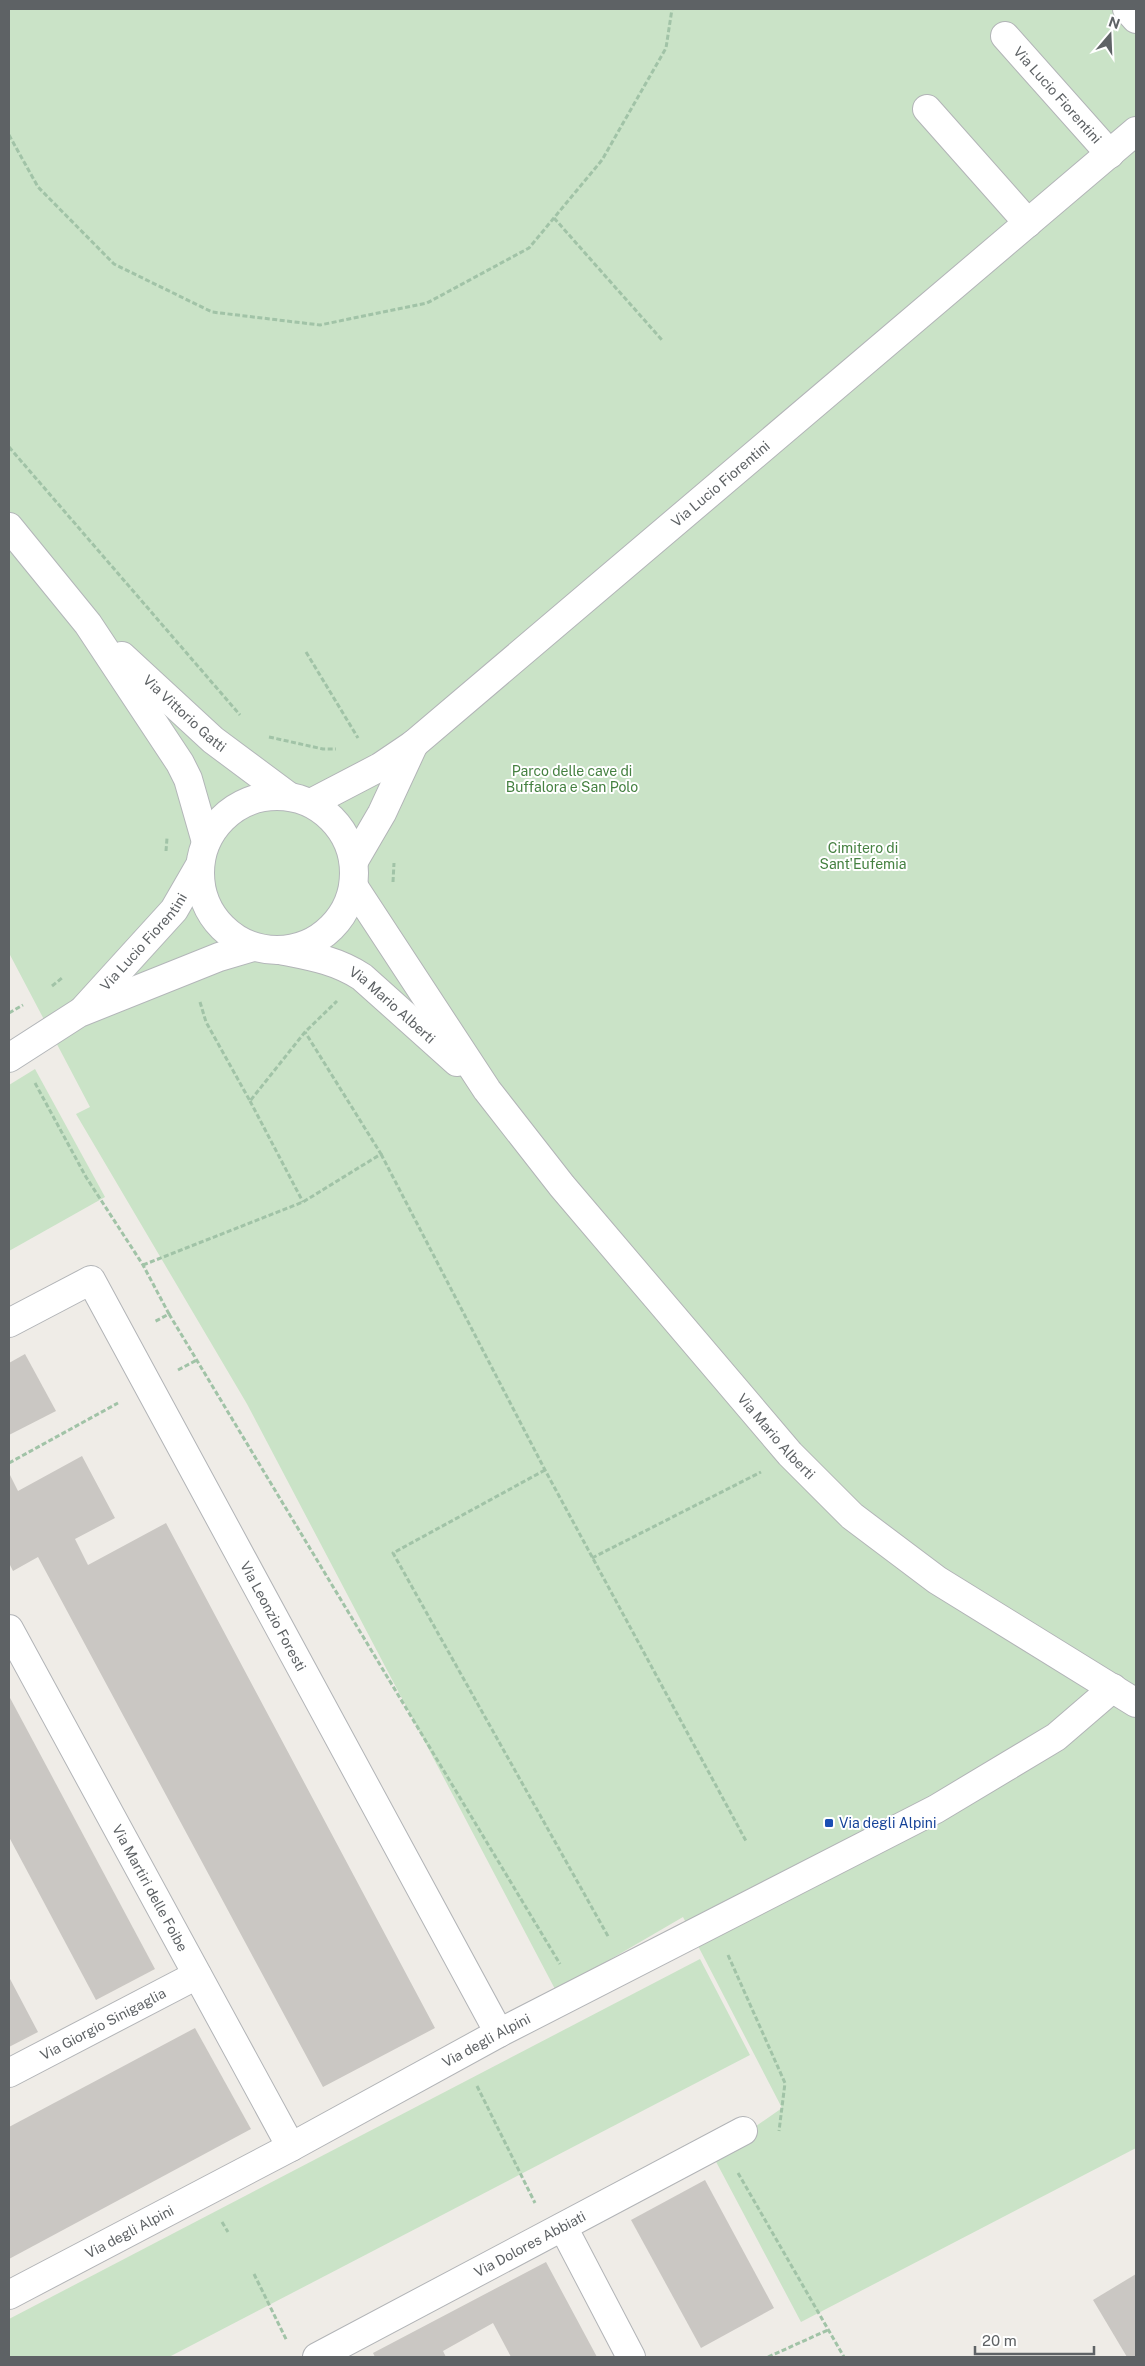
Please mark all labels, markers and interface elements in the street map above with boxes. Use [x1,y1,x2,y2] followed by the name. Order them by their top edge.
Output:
[1085,10,1135,60] north arrow
[1106,13,1122,32] text: N
[1010,43,1105,147] street label: Via Lucio Fiorentini
[668,438,773,530] street label: Via Lucio Fiorentini
[140,672,229,755] street label: Via Vittorio Gatti
[506,763,638,795] park label: Parco delle cave di Buffalora e San Polo
[820,840,906,872] park label: Cimitero di Sant'Eufemia
[97,890,190,994] street label: Via Lucio Fiorentini
[346,963,439,1047] street label: Via Mario Alberti
[734,1390,818,1482] street label: Via Mario Alberti
[237,1559,309,1674] street label: Via Leonzio Foresti
[839,1815,936,1831] place label: Via degli Alpini
[823,1817,835,1829] marker: Via degli Alpini
[109,1822,191,1954] street label: Via Martiri delle Foibe
[38,1985,168,2063] street label: Via Giorgio Sinigaglia
[440,2010,533,2070] street label: Via degli Alpini
[83,2202,176,2262] street label: Via degli Alpini
[471,2208,588,2280] street label: Via Dolores Abbiati
[975,2324,1094,2356] scale bar
[982,2332,1017,2349] text: 20 m

